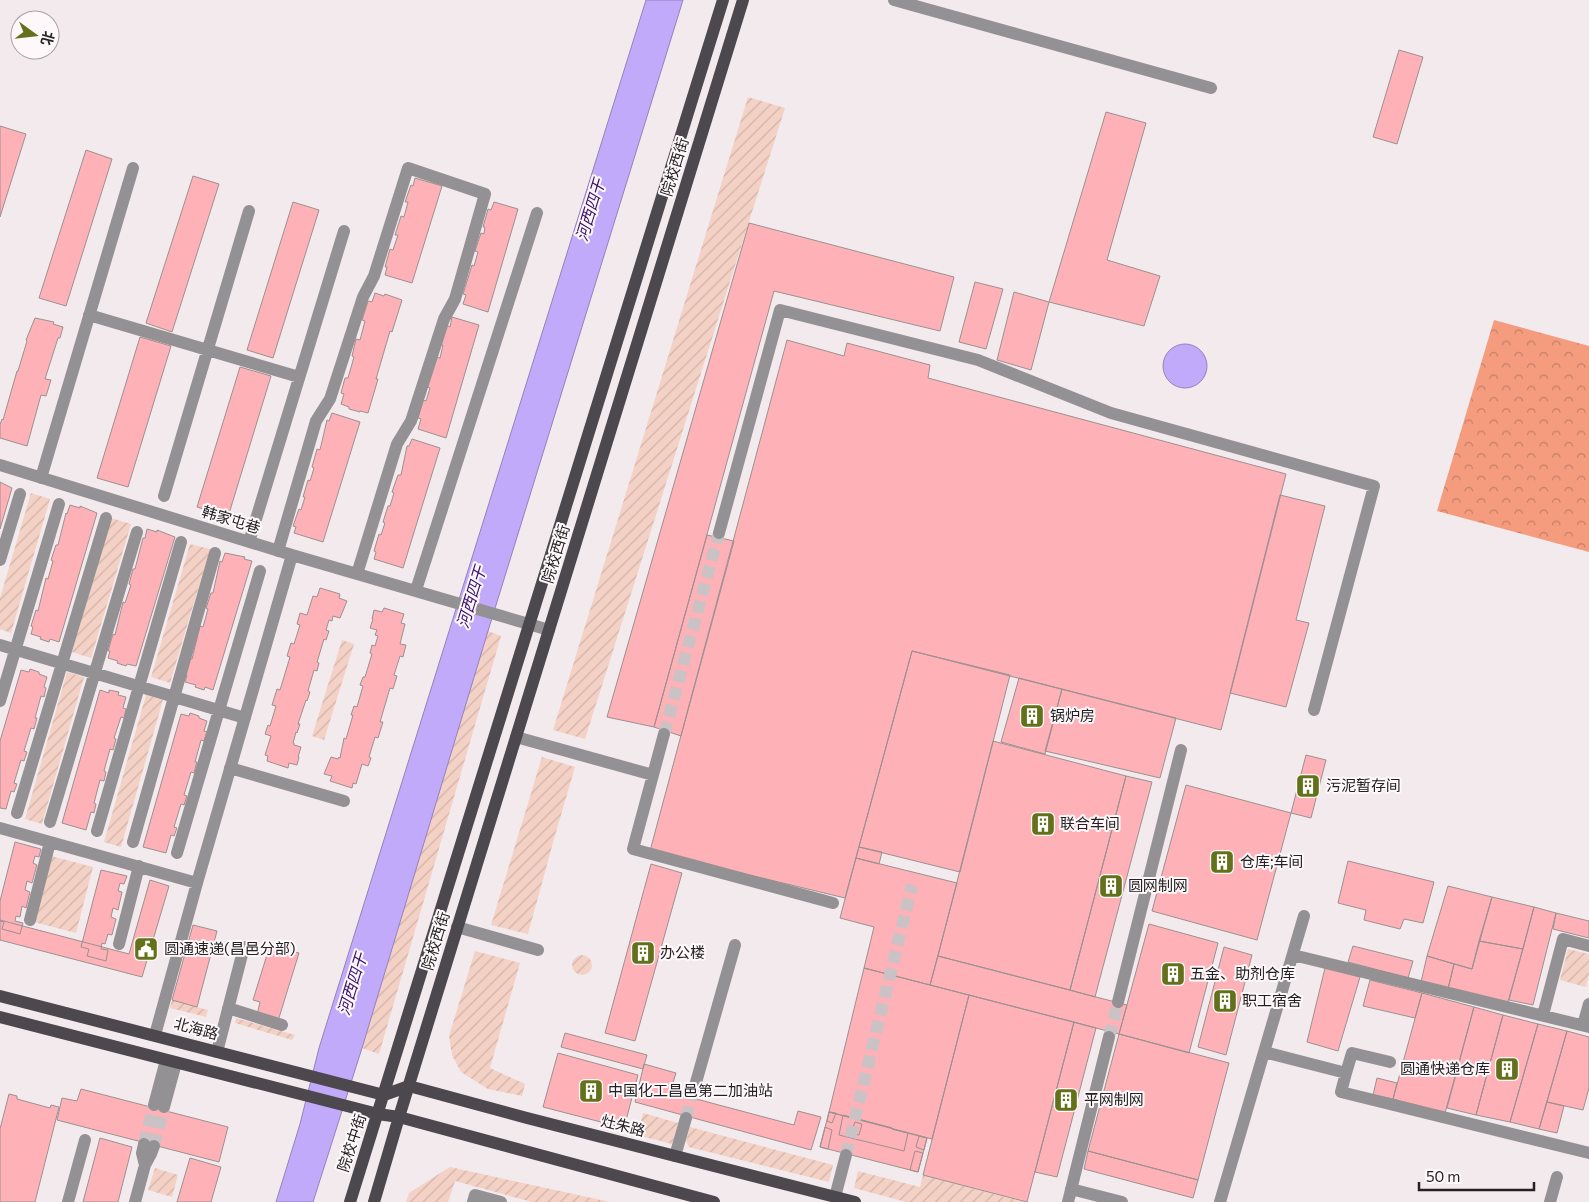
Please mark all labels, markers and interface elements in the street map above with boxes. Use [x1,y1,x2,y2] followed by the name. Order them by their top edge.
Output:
[10,10,60,60] north arrow
[38,30,58,47] text: 北
[657,135,691,198] street label: 院校西街
[571,175,609,243] water label: 河西四干
[200,502,263,536] street label: 韩家屯巷
[538,522,572,585] street label: 院校西街
[452,562,490,630] water label: 河西四干
[1019,703,1045,729] building icon: 锅炉房
[1050,706,1095,724] place label: 锅炉房
[1295,773,1321,799] building icon: 污泥暂存间
[1326,776,1401,794] place label: 污泥暂存间
[1030,811,1056,837] building icon: 联合车间
[1060,814,1120,832] place label: 联合车间
[1209,849,1235,875] building icon: 仓库;车间
[1240,852,1304,870] place label: 仓库;车间
[1098,873,1124,899] building icon: 圆网制网
[1128,876,1188,894] place label: 圆网制网
[418,909,452,972] street label: 院校西街
[133,936,159,962] public building icon: 圆通速递(昌邑分部)
[164,939,296,957] place label: 圆通速递(昌邑分部)
[630,940,656,966] building icon: 办公楼
[660,943,705,961] place label: 办公楼
[333,949,371,1017] water label: 河西四干
[1160,961,1186,987] building icon: 五金、助剂仓库
[1190,964,1295,982] place label: 五金、助剂仓库
[1212,988,1238,1014] building icon: 职工宿舍
[1242,991,1302,1009] place label: 职工宿舍
[172,1014,220,1043] street label: 北海路
[1494,1056,1520,1082] building icon: 圆通快递仓库
[1400,1059,1490,1077] place label: 圆通快递仓库
[578,1078,604,1104] building icon: 中国化工昌邑第二加油站
[608,1081,773,1099] place label: 中国化工昌邑第二加油站
[1053,1087,1079,1113] building icon: 平网制网
[1084,1090,1144,1108] place label: 平网制网
[333,1111,369,1174] street label: 院校中街
[599,1111,647,1139] street label: 灶朱路
[1419,1160,1534,1192] scale bar
[1426,1167,1460,1185] text: 50 m

